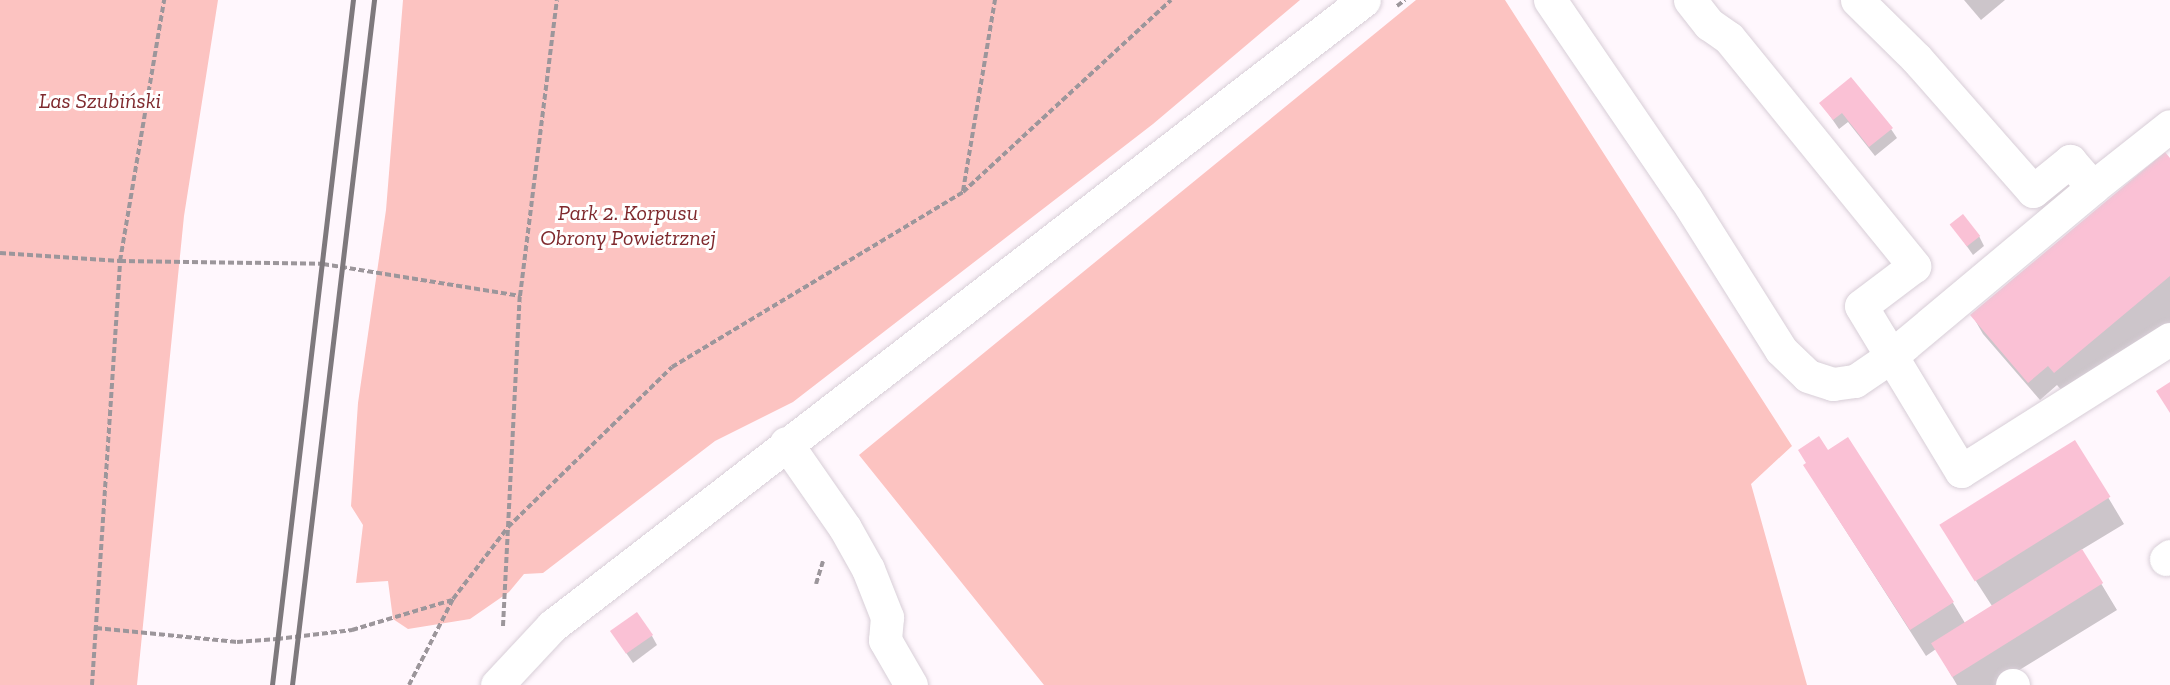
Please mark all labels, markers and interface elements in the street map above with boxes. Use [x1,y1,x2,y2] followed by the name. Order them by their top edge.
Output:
[39,88,161,114] park label: Las Szubiński
[540,199,716,250] park label: Park 2. Korpusu Obrony Powietrznej

